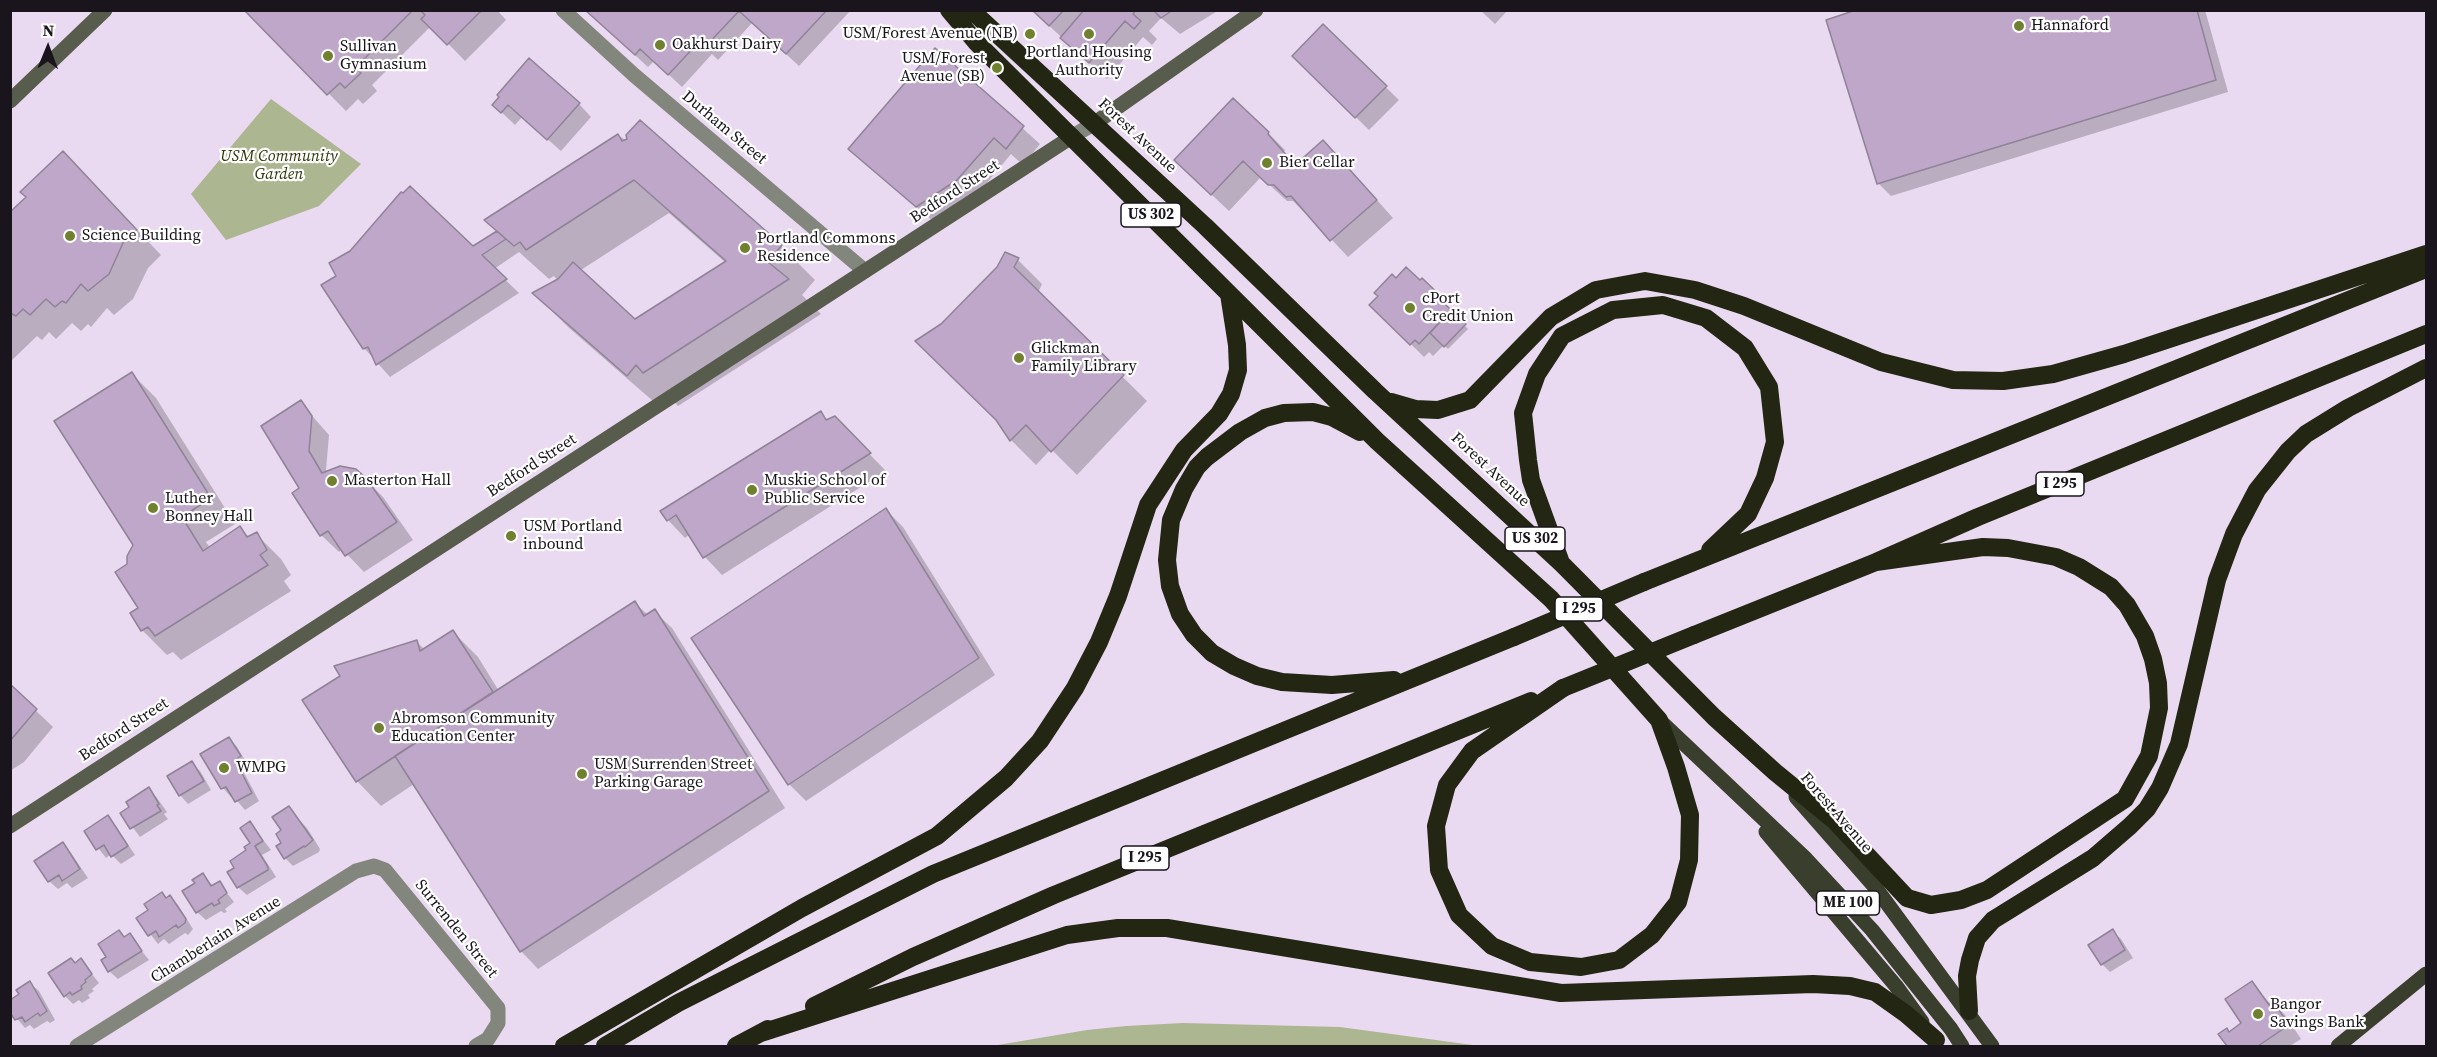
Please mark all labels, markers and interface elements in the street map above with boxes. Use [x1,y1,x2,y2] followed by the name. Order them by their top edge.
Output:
[2031,16,2109,36] place label: Hannaford
[18,18,78,78] north arrow
[42,19,54,41] text: N
[2012,19,2026,33] marker: Hannaford
[842,24,1018,44] place label: USM/Forest Avenue (NB)
[1023,27,1037,41] marker: USM/Forest Avenue (NB)
[1082,27,1096,41] marker: Portland Housing Authority
[672,35,781,55] place label: Oakhurst Dairy
[340,37,427,75] place label: Sullivan Gymnasium
[653,38,667,52] marker: Oakhurst Dairy
[1026,43,1152,81] place label: Portland Housing Authority
[321,49,335,63] marker: Sullivan Gymnasium
[900,49,985,87] place label: USM/Forest Avenue (SB)
[990,61,1004,75] marker: USM/Forest Avenue (SB)
[678,87,770,169] street label: Durham Street
[1094,95,1180,177] street label: Forest Avenue
[220,147,338,185] park label: USM Community Garden
[1279,153,1355,173] place label: Bier Cellar
[907,156,1003,228] street label: Bedford Street
[1260,156,1274,170] marker: Bier Cellar
[1121,203,1181,227] road number: US 302
[82,226,201,246] place label: Science Building
[63,229,77,243] marker: Science Building
[757,229,895,267] place label: Portland Commons Residence
[738,241,752,255] marker: Portland Commons Residence
[1422,289,1514,327] place label: cPort Credit Union
[1403,301,1417,315] marker: cPort Credit Union
[1031,339,1137,377] place label: Glickman Family Library
[1012,351,1026,365] marker: Glickman Family Library
[1447,429,1533,511] street label: Forest Avenue
[484,430,580,502] street label: Bedford Street
[344,471,451,491] place label: Masterton Hall
[764,471,885,509] place label: Muskie School of Public Service
[2036,472,2084,496] road number: I 295
[325,474,339,488] marker: Masterton Hall
[745,483,759,497] marker: Muskie School of Public Service
[165,489,253,527] place label: Luther Bonney Hall
[146,501,160,515] marker: Luther Bonney Hall
[523,517,622,555] place label: USM Portland inbound
[1505,527,1565,551] road number: US 302
[504,529,518,543] marker: USM Portland inbound
[1555,597,1603,621] road number: I 295
[76,694,172,766] street label: Bedford Street
[391,709,555,747] place label: Abromson Community Education Center
[372,721,386,735] marker: Abromson Community Education Center
[594,755,752,793] place label: USM Surrenden Street Parking Garage
[236,758,286,778] place label: WMPG
[217,761,231,775] marker: WMPG
[575,767,589,781] marker: USM Surrenden Street Parking Garage
[1796,769,1876,857] street label: Forest Avenue
[1121,846,1169,870] road number: I 295
[411,876,501,982] street label: Surrenden Street
[1816,891,1880,915] road number: ME 100
[147,892,285,988] street label: Chamberlain Avenue
[2270,995,2364,1033] place label: Bangor Savings Bank
[2251,1007,2265,1021] marker: Bangor Savings Bank

